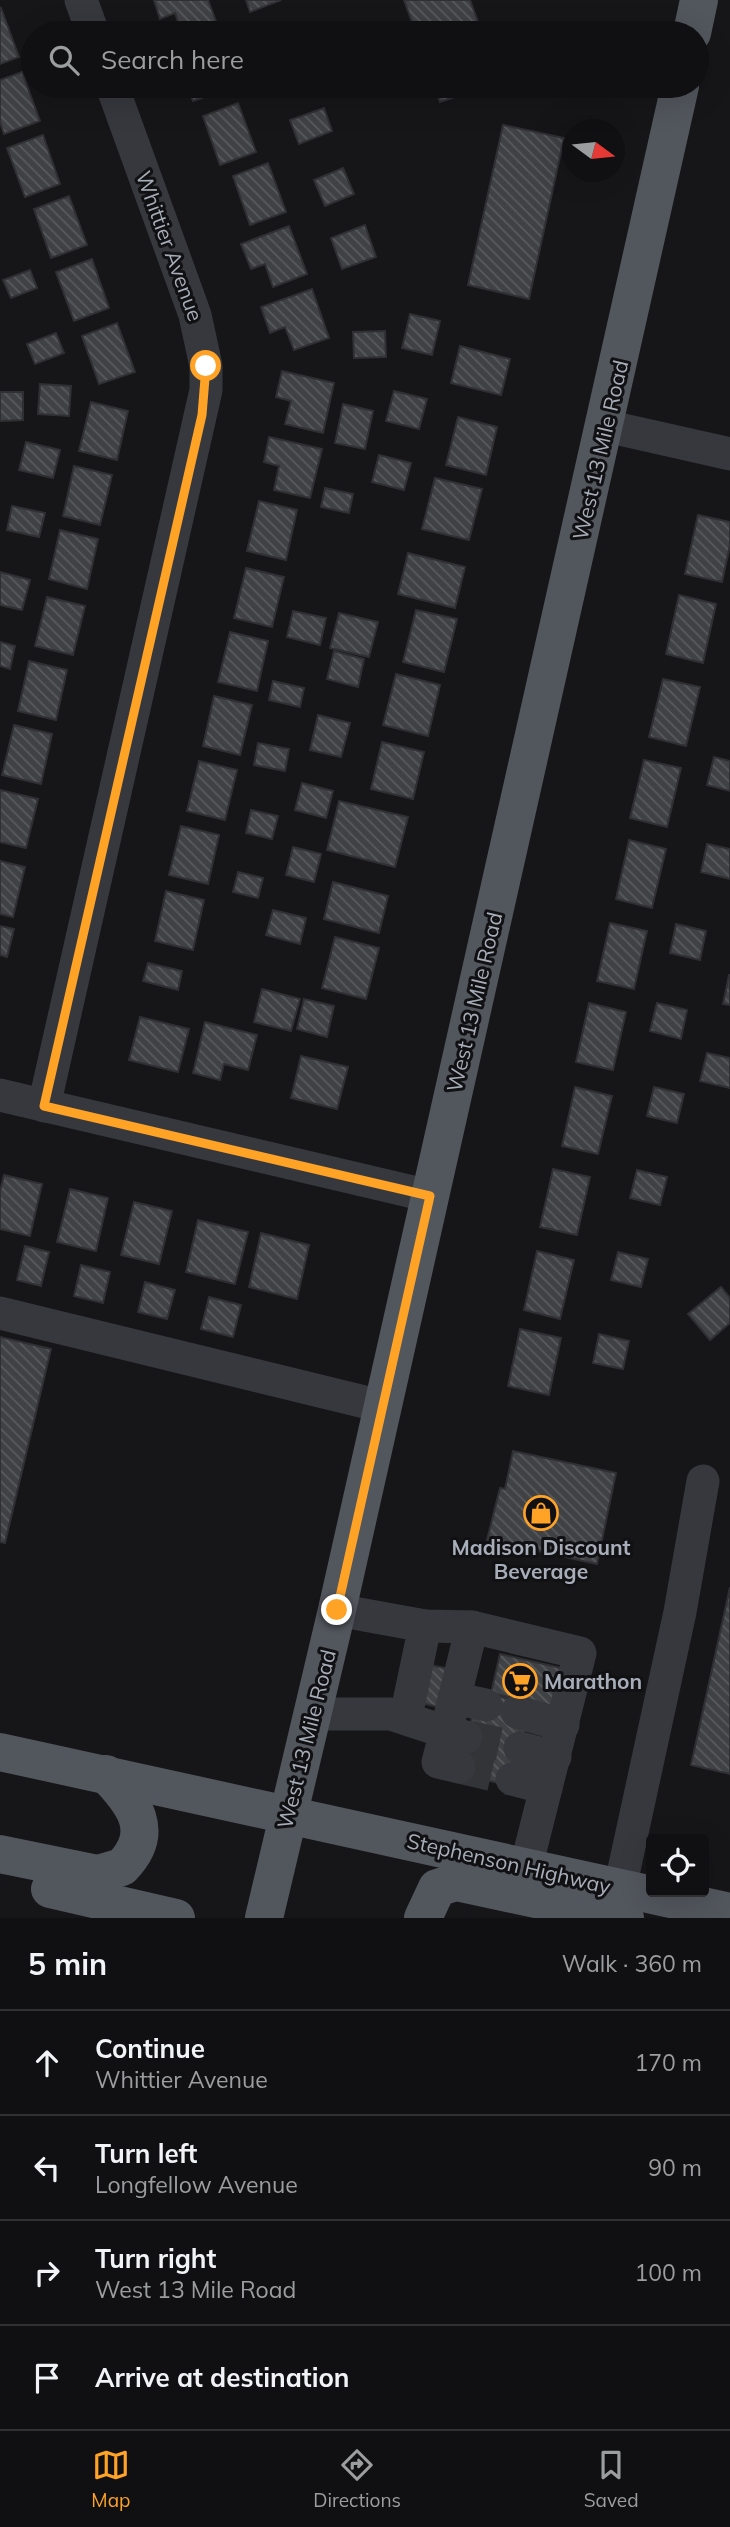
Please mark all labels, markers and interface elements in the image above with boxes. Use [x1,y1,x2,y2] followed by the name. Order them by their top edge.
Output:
[21,21,709,98] search box
[45,41,83,79] icon: search
[101,43,244,76] text: Search here
[562,119,625,182] north arrow
[131,167,209,325] street label: Whittier Avenue
[190,350,221,381] route start
[567,358,633,542] street label: West 13 Mile Road
[441,910,507,1094] street label: West 13 Mile Road
[522,1494,560,1532] shop icon: Madison Discount Beverage
[451,1534,631,1584] place label: Madison Discount Beverage
[321,1594,352,1625] route end
[271,1647,341,1831] street label: West 13 Mile Road
[501,1662,539,1700] supermarket icon: Marathon
[544,1668,642,1694] place label: Marathon
[405,1827,613,1899] street label: Stephenson Highway
[646,1834,709,1897] map controls
[646,1834,709,1897] button: locate
[28,1945,107,1983] text: 5 min
[562,1949,702,1978] text: Walk · 360 m
[95,2032,205,2065] text: Continue
[28,2044,66,2082] icon: ahead
[634,2048,702,2077] text: 170 m
[95,2065,268,2094] text: Whittier Avenue
[95,2137,197,2170] text: Turn left
[28,2149,66,2187] icon: left
[648,2153,702,2182] text: 90 m
[95,2170,298,2199] text: Longfellow Avenue
[95,2242,216,2275] text: Turn right
[28,2254,66,2292] icon: right
[634,2258,702,2287] text: 100 m
[95,2275,296,2304] text: West 13 Mile Road
[28,2359,66,2397] icon: arrive
[95,2361,350,2394] text: Arrive at destination
[91,2446,130,2512] tab: Map
[313,2446,401,2512] tab: Directions
[584,2446,639,2512] tab: Saved

